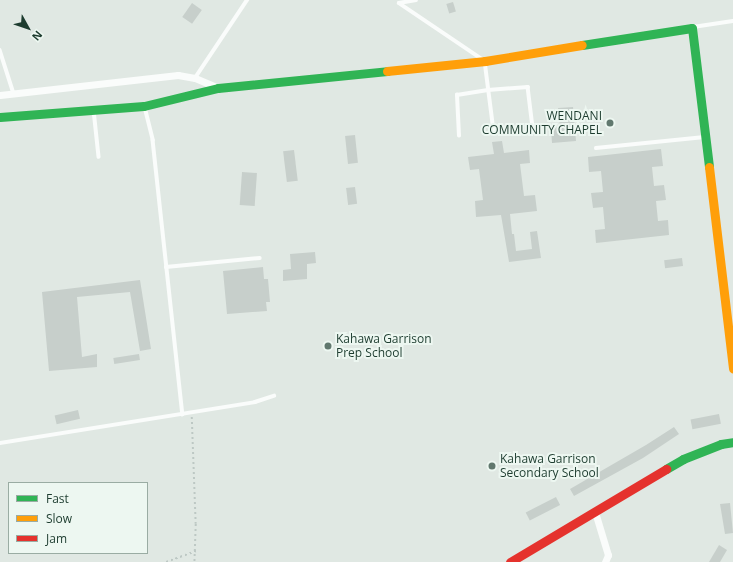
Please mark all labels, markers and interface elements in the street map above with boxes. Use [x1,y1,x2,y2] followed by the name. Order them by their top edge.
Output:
[8,8,48,48] north arrow
[29,28,46,44] text: N
[482,109,602,137] place label: WENDANI COMMUNITY CHAPEL
[605,118,615,128] marker: WENDANI COMMUNITY CHAPEL
[336,332,432,360] place label: Kahawa Garrison Prep School
[323,341,333,351] marker: Kahawa Garrison Prep School
[500,452,599,480] place label: Kahawa Garrison Secondary School
[487,461,497,471] marker: Kahawa Garrison Secondary School
[8,482,148,554] legend
[46,490,69,507] text: Fast
[46,510,72,527] text: Slow
[46,530,67,547] text: Jam

